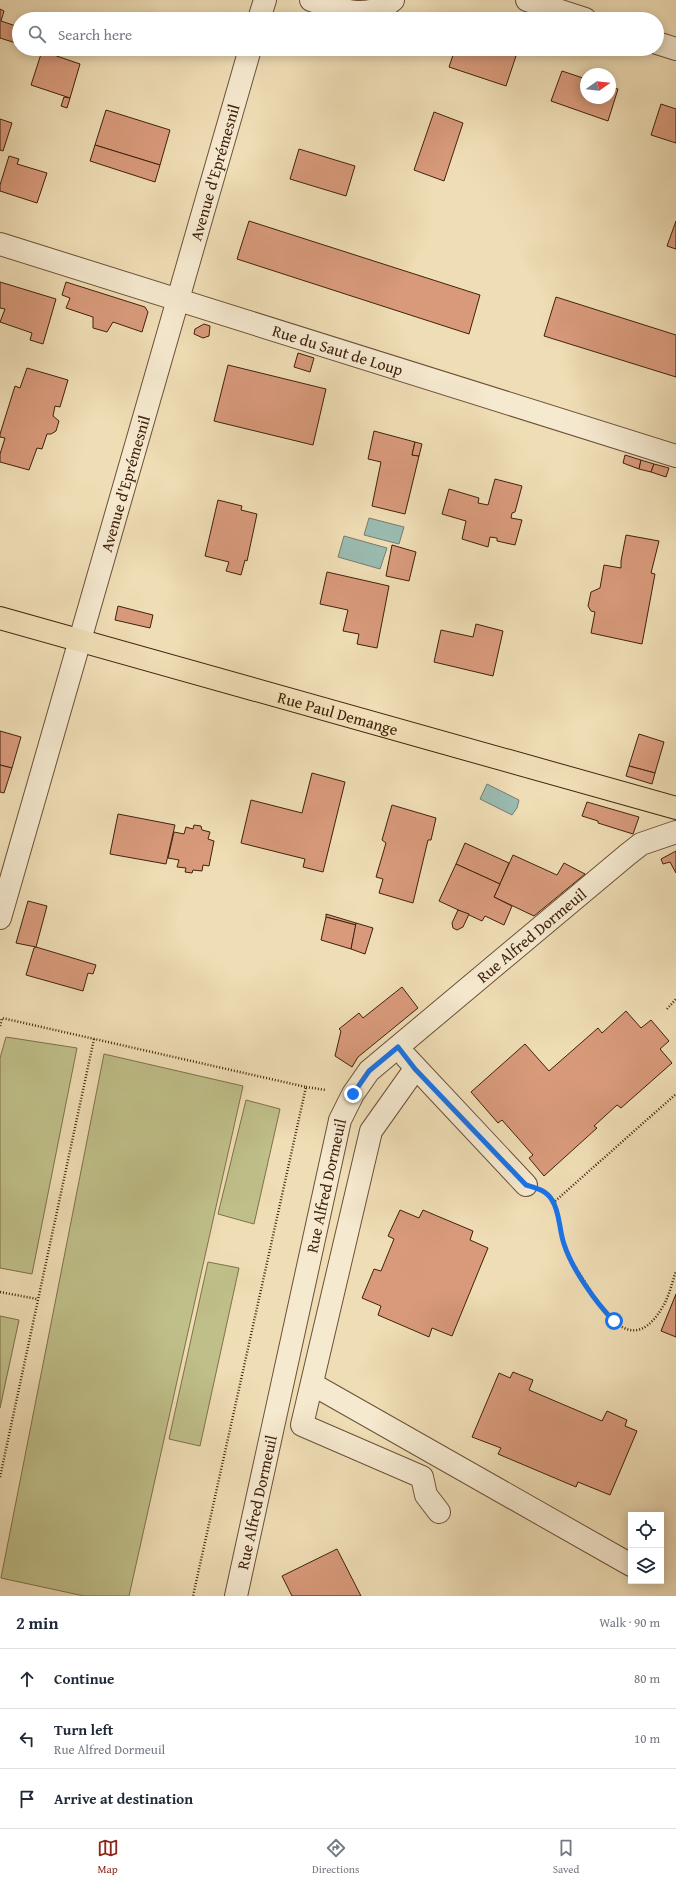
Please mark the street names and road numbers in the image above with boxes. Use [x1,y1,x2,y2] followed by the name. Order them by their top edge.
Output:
[183,101,246,243] street label: Avenue d'Eprémesnil
[269,318,406,382] street label: Rue du Saut de Loup
[94,412,156,555] street label: Avenue d'Eprémesnil
[275,685,401,741] street label: Rue Paul Demange
[471,882,592,988] street label: Rue Alfred Dormeuil
[299,1116,352,1255] street label: Rue Alfred Dormeuil
[230,1432,283,1572] street label: Rue Alfred Dormeuil

